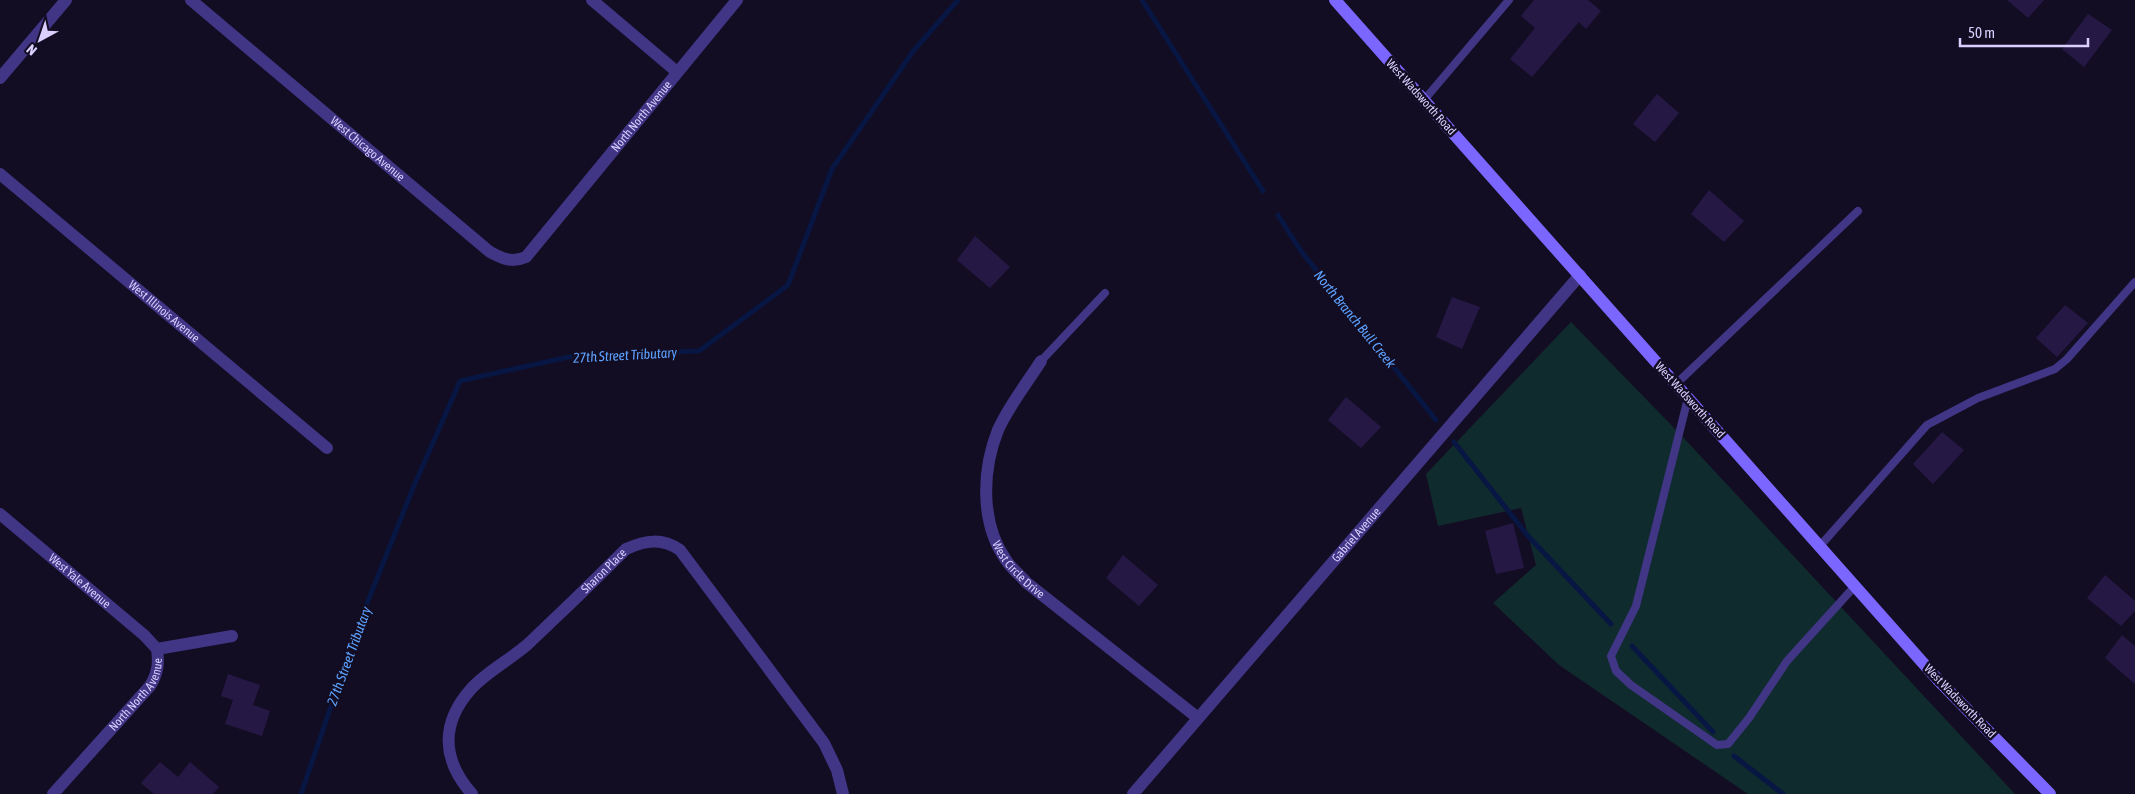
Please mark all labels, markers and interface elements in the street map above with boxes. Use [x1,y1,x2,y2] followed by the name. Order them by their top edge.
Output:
[15,15,65,65] north arrow
[1960,15,2088,47] scale bar
[1968,24,1995,41] text: 50 m
[23,41,40,59] text: N
[1383,56,1459,138] street label: West Wadsworth Road
[608,78,675,155] street label: North North Avenue
[328,114,408,184] street label: West Chicago Avenue
[1311,267,1400,371] water label: North Branch Bull Creek
[126,278,203,345] street label: West Illinois Avenue
[573,344,678,366] water label: 27th Street Tributary
[1652,359,1728,441] street label: West Wadsworth Road
[1329,505,1384,565] street label: Gabriel Avenue
[989,539,1047,601] street label: West Circle Drive
[578,546,629,596] street label: Sharon Place
[46,551,114,611] street label: West Yale Avenue
[324,604,374,708] water label: 27th Street Tributary
[106,658,165,734] street label: North North Avenue
[1921,661,1999,741] street label: West Wadsworth Road

